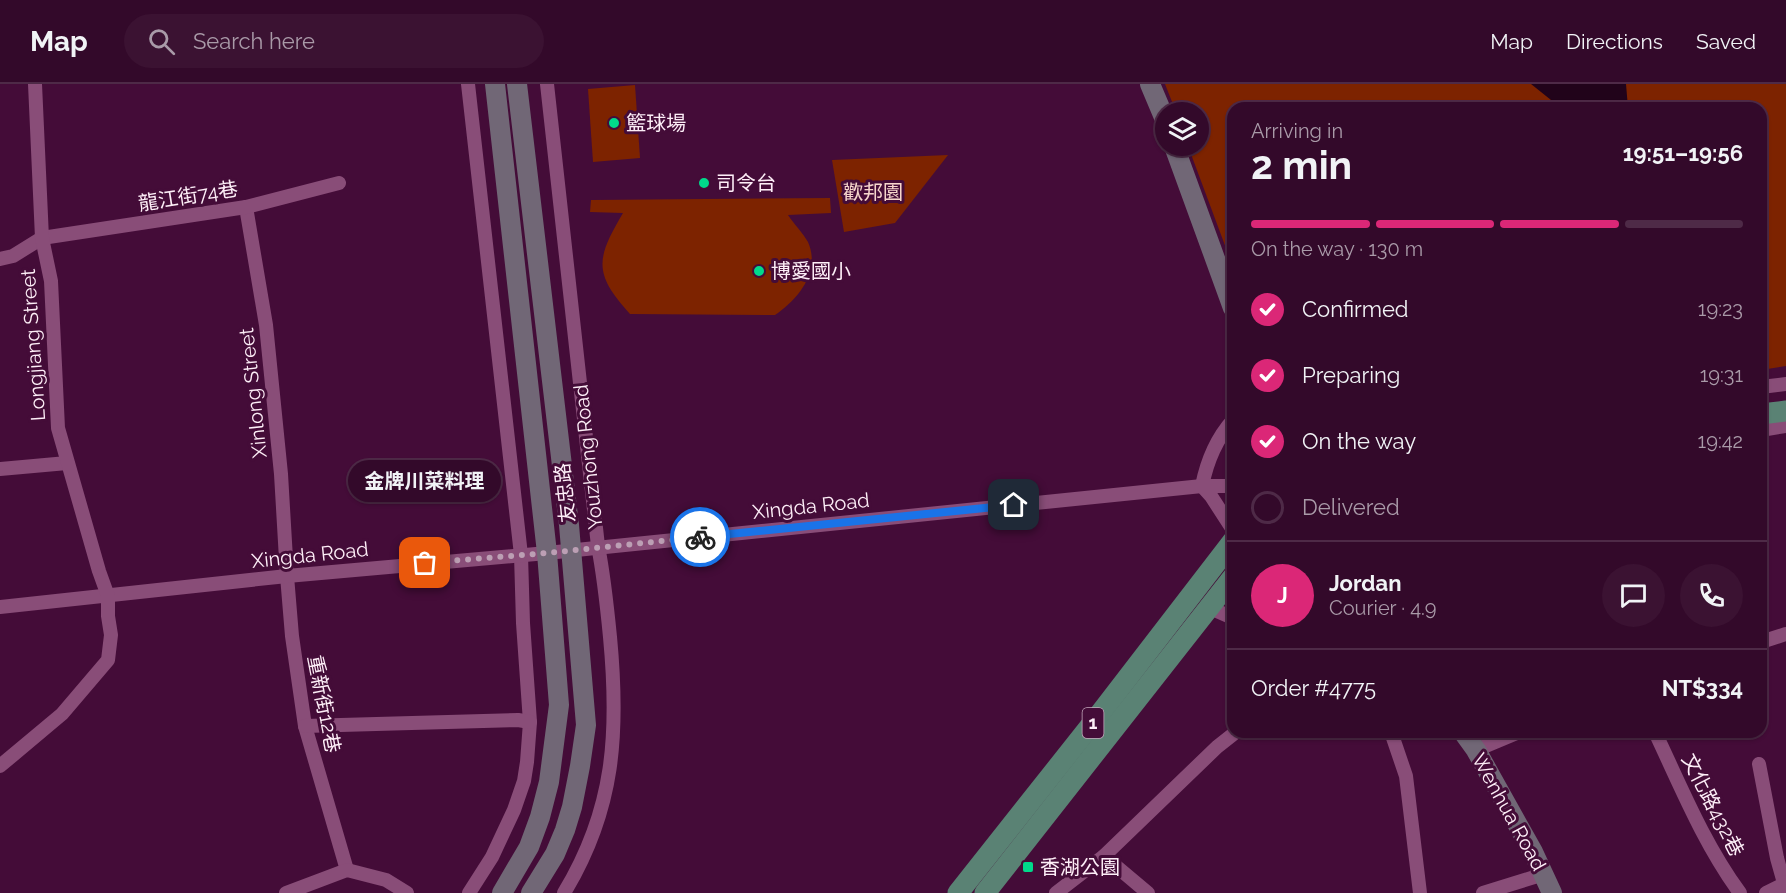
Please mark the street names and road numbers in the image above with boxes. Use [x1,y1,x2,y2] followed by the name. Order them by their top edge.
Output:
[136,176,240,216] street label: 龍江街74巷
[16,268,50,422] street label: Longjiang Street
[234,327,272,459] street label: Xinlong Street
[568,383,608,531] street label: Youzhong Road
[550,462,580,524] street label: 友忠路
[751,488,871,524] street label: Xingda Road
[250,537,370,573] street label: Xingda Road
[303,653,345,755] street label: 重新街12巷
[1082,708,1104,738] road number: 1
[1467,749,1551,875] street label: Wenhua Road
[1677,750,1749,860] street label: 文化路432巷

